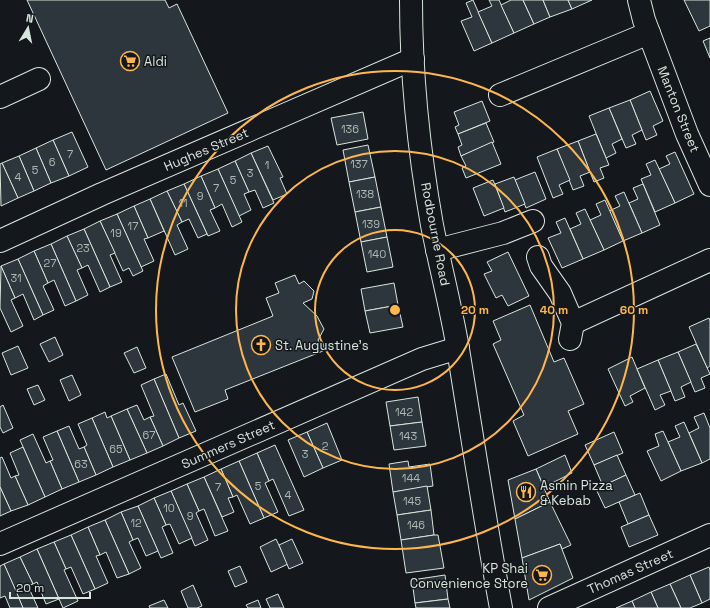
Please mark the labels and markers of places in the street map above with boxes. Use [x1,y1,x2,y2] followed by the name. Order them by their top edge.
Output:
[119,50,141,72] supermarket icon: Aldi
[144,53,167,70] place label: Aldi
[388,303,402,317] centre of rings
[250,334,272,356] church icon: St. Augustine's
[275,337,369,354] place label: St. Augustine's
[540,477,613,509] place label: Asmin Pizza & Kebab
[515,481,537,503] restaurant icon: Asmin Pizza & Kebab
[410,560,528,592] place label: KP Shai Convenience Store
[531,564,553,586] supermarket icon: KP Shai Convenience Store

